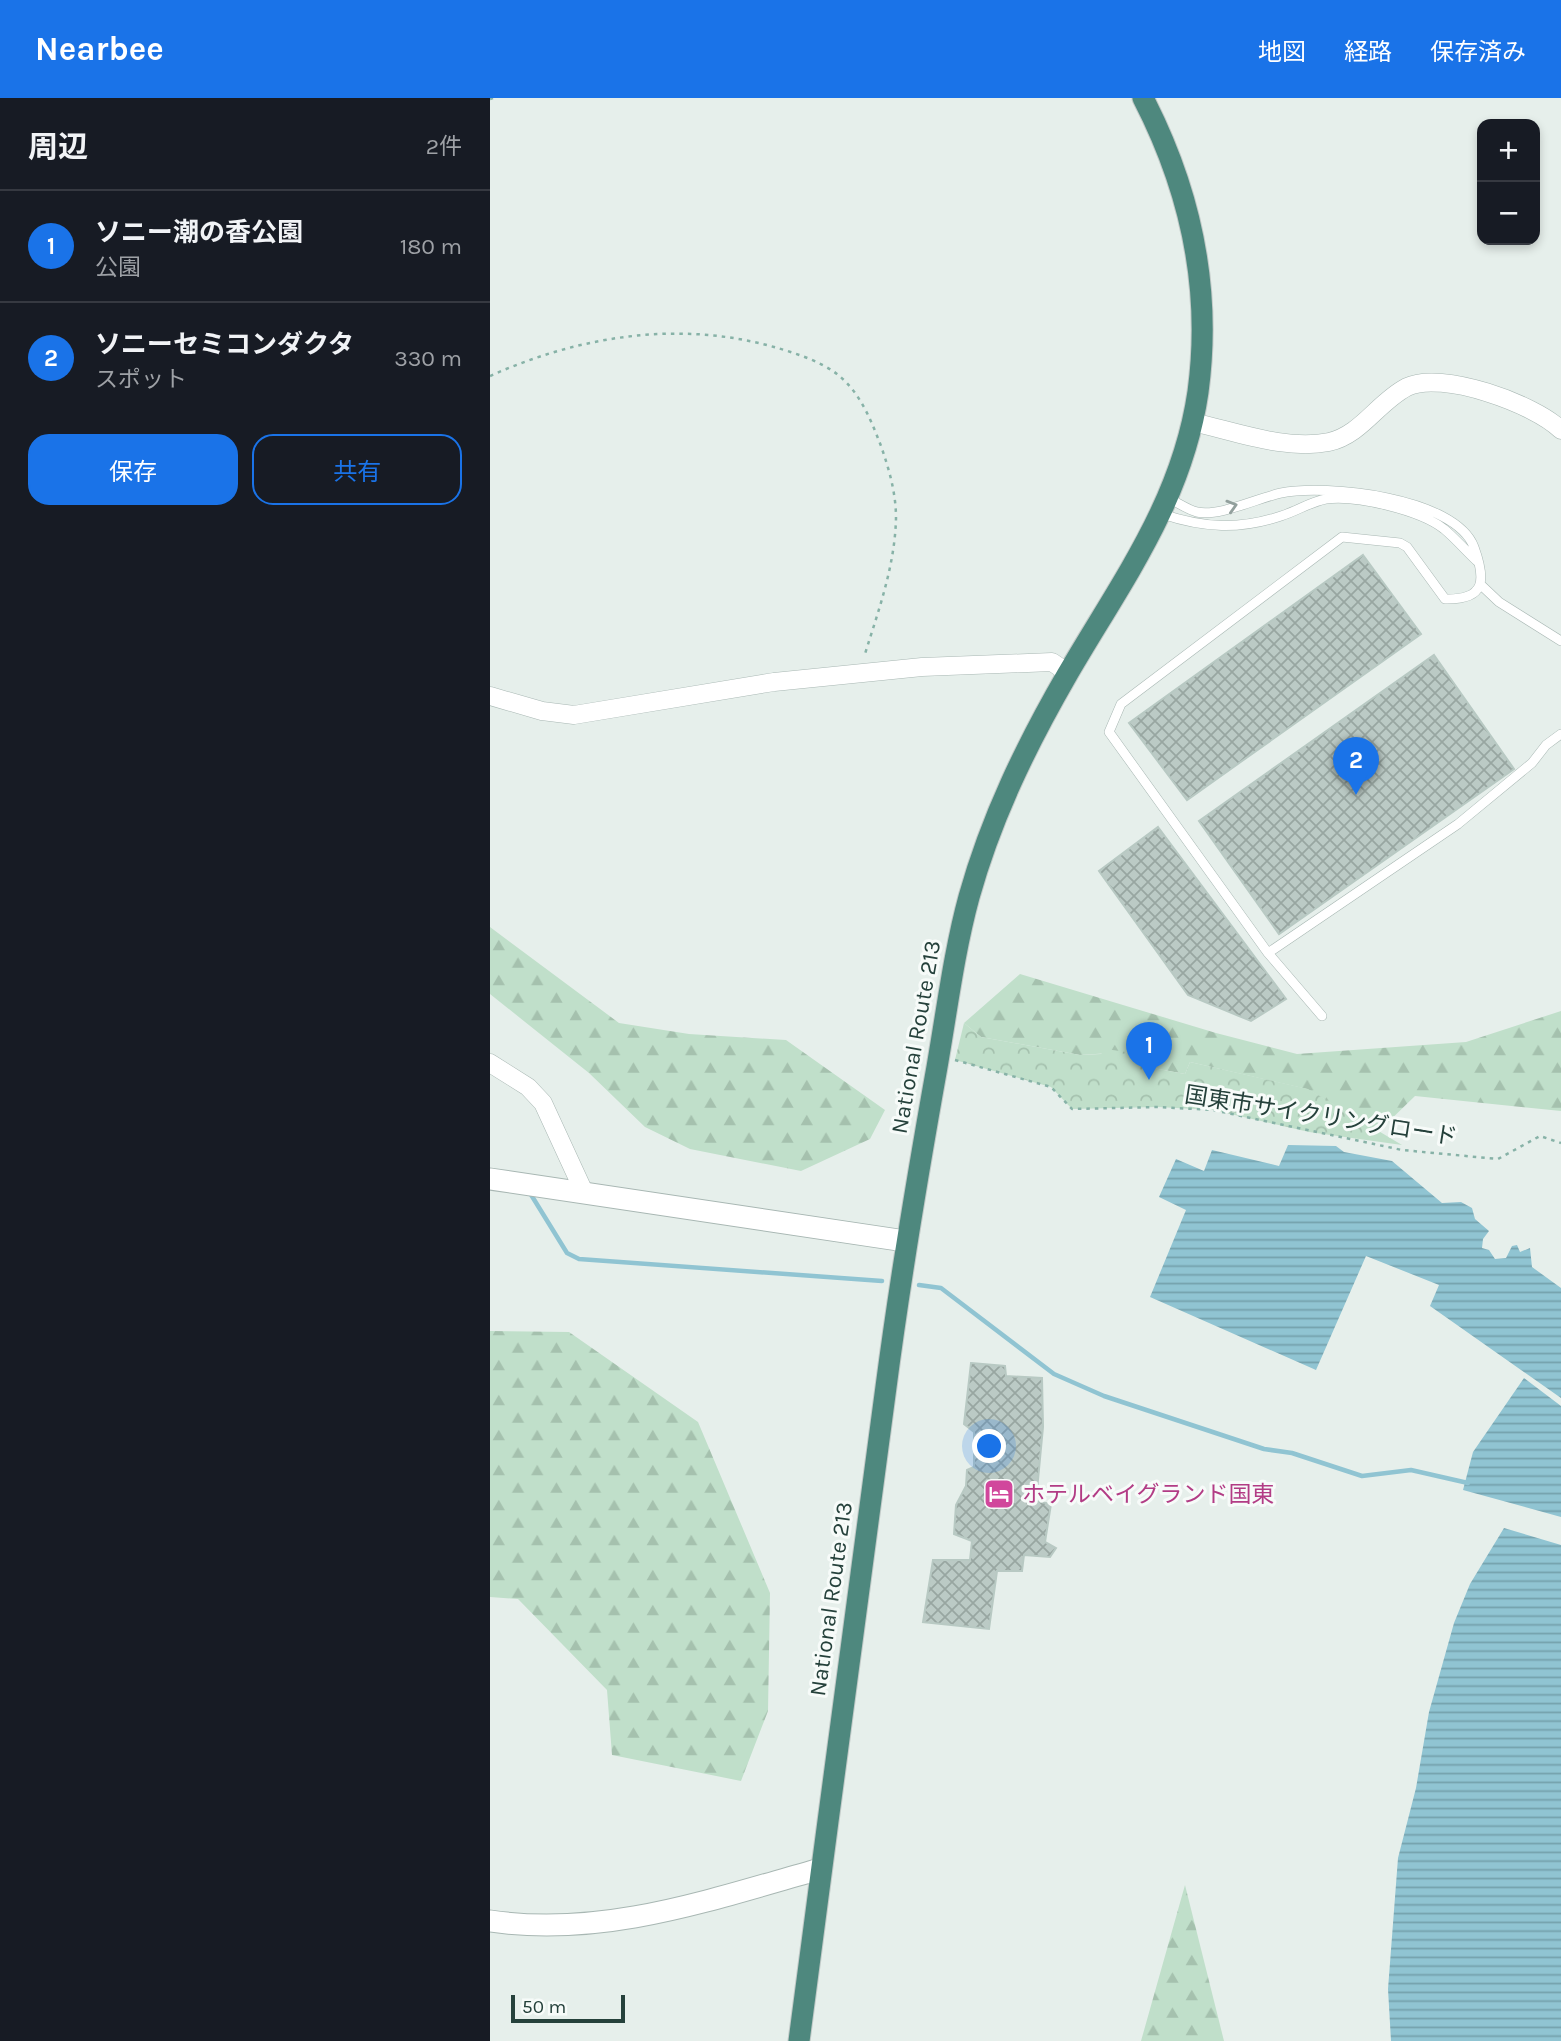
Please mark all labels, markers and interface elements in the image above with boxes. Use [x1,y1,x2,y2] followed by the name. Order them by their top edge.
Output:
[35,30,164,68] text: Nearbee
[1258,38,1306,66] text: 地図
[1344,38,1392,66] text: 経路
[1430,38,1526,66] text: 保存済み
[1477,119,1540,245] map controls
[1477,119,1540,182] button: +
[28,129,88,165] text: 周辺
[426,133,462,160] text: 2件
[1477,182,1540,245] button: −
[95,217,303,248] text: ソニー潮の香公園
[47,233,55,260] text: 1
[400,233,462,260] text: 180 m
[95,254,141,281] text: 公園
[95,329,354,360] text: ソニーセミコンダクタ
[44,345,58,372] text: 2
[394,345,462,372] text: 330 m
[95,366,187,393] text: スポット
[28,434,238,505] button: 保存
[252,434,462,505] button: 共有
[1226,500,1238,515] one-way arrow
[1333,737,1379,795] pin: 2
[886,938,946,1136] street label: National Route 213
[1126,1022,1172,1080] pin: 1
[1183,1081,1459,1151] street label: 国東市サイクリングロード
[972,1429,1006,1463] your location
[982,1477,1016,1511] hotel icon: ホテルベイグランド国東
[1022,1481,1275,1508] place label: ホテルベイグランド国東
[804,1500,858,1698] street label: National Route 213
[511,1992,625,2024] scale bar
[522,1996,566,2018] text: 50 m

